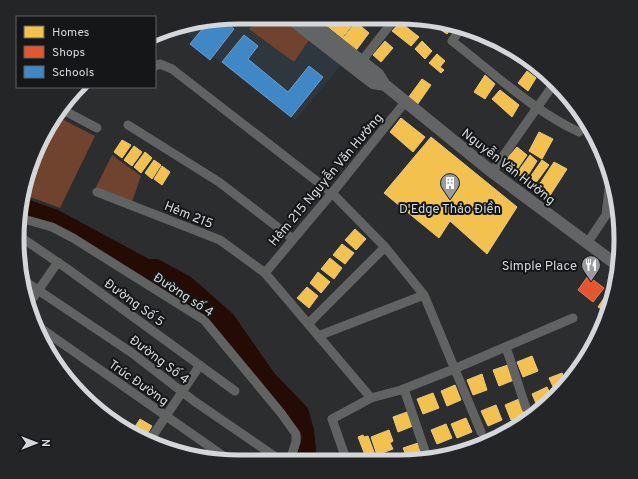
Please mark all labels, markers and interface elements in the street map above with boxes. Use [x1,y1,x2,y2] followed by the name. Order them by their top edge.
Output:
[16,16,156,88] legend
[52,25,89,41] text: Homes
[52,45,85,61] text: Shops
[52,65,94,81] text: Schools
[265,109,387,250] street label: Hẻm 215 Nguyễn Văn Hưởng
[458,124,559,209] street label: Nguyễn Văn Hưởng
[439,172,461,200] building icon: D'Edge Thảo Điền
[162,199,215,233] street label: Hẻm 215
[399,201,501,218] place label: D'Edge Thảo Điền
[580,254,602,282] restaurant icon: Simple Place
[502,259,577,275] place label: Simple Place
[150,269,217,321] street label: Đường số 4
[101,276,168,331] street label: Đường Số 5
[126,332,192,388] street label: Đường Số 4
[105,357,171,410] street label: Trúc Đường
[16,423,56,463] north arrow
[38,439,52,447] text: N

